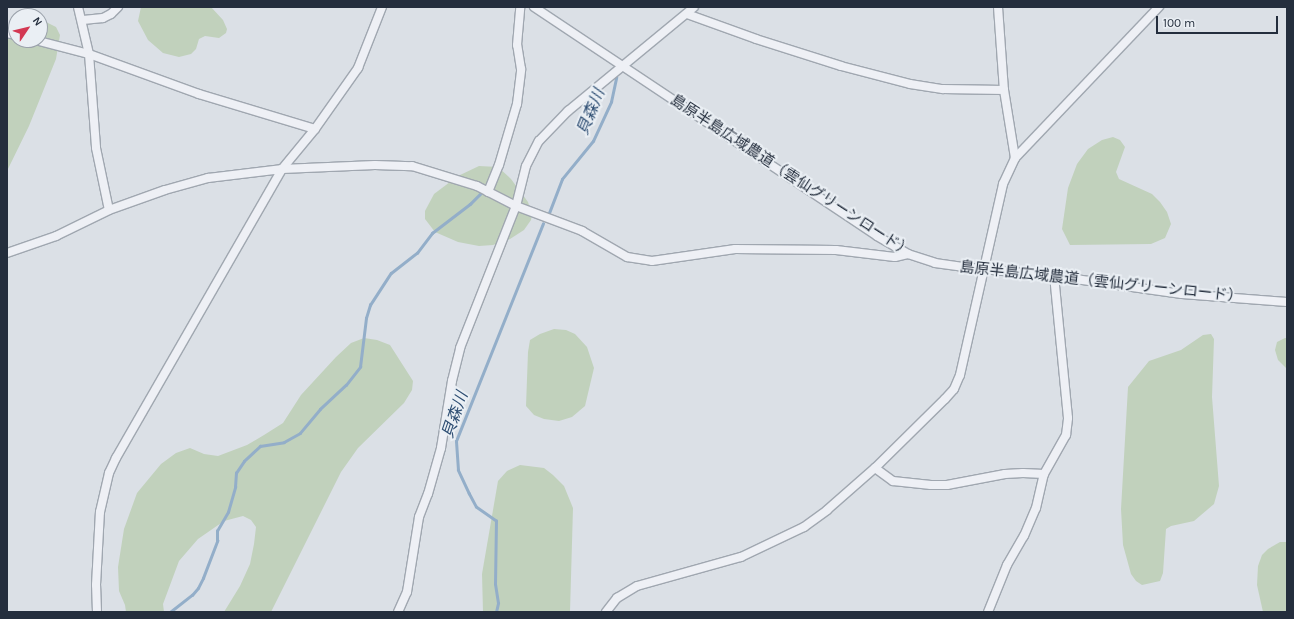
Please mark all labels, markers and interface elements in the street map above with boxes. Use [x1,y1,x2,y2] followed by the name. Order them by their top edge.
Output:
[8,8,48,48] north arrow
[1158,8,1280,34] scale bar
[30,14,45,28] text: N
[1163,16,1195,30] text: 100 m
[573,86,609,138] water label: 貝森川
[667,91,915,261] street label: 島原半島広域農道（雲仙グリーンロード）
[958,258,1244,306] street label: 島原半島広域農道（雲仙グリーンロード）
[438,389,472,441] water label: 貝森川

